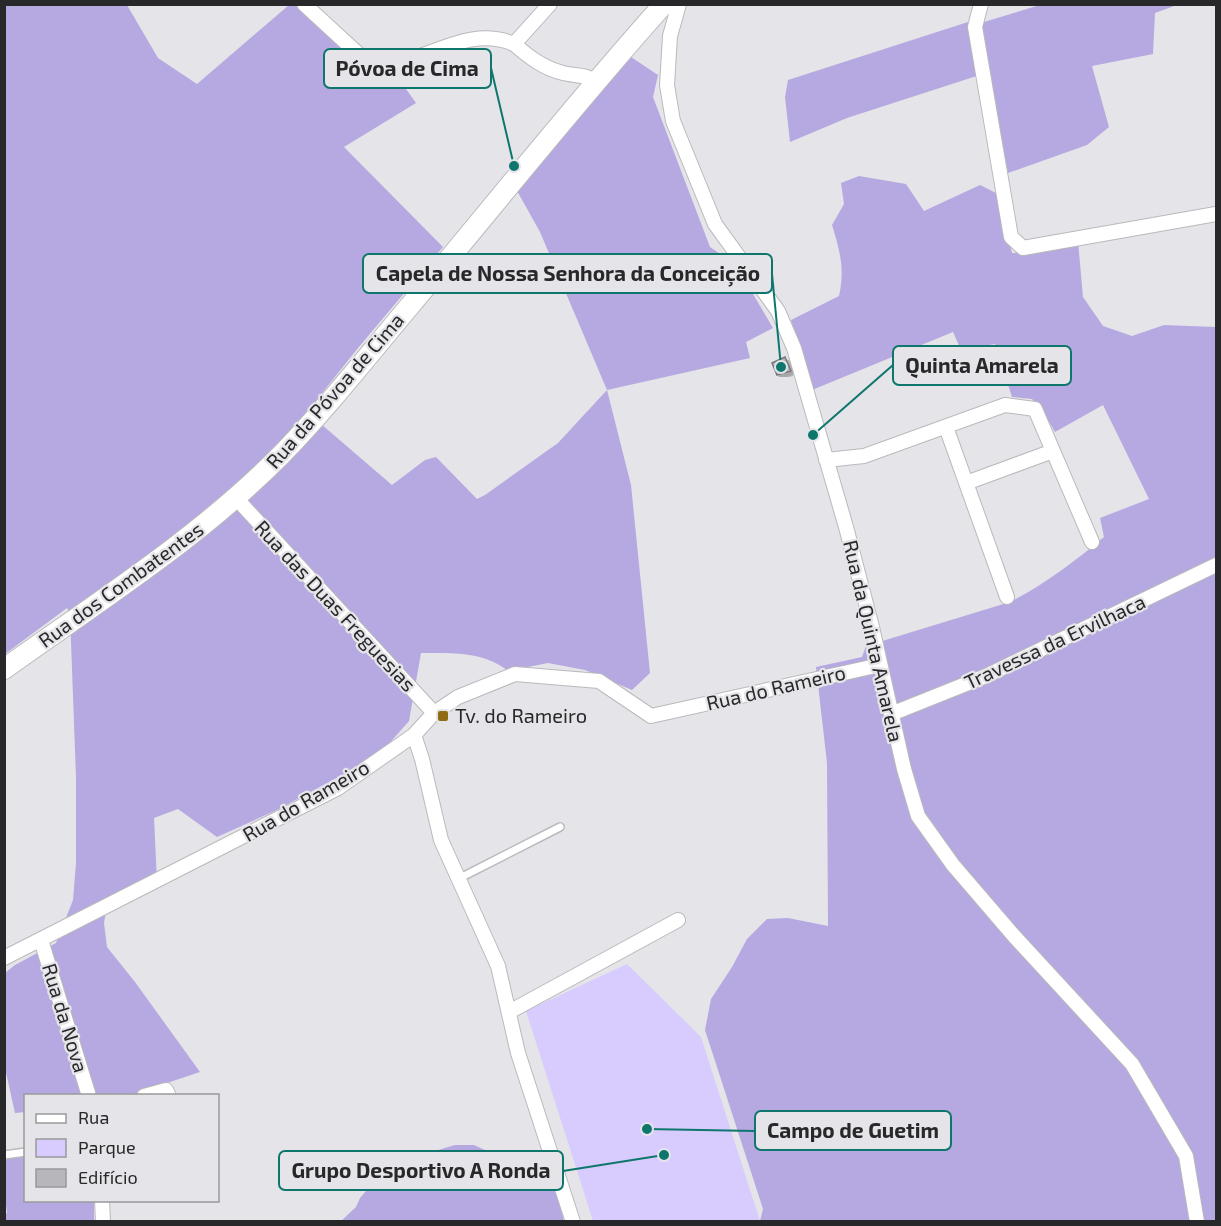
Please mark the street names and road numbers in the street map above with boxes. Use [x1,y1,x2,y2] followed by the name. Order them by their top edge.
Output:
[260,308,408,473] street label: Rua da Póvoa de Cima
[250,515,421,696] street label: Rua das Duas Freguesias
[33,516,207,652] street label: Rua dos Combatentes
[839,538,909,744] street label: Rua da Quinta Amarela
[960,589,1149,694] street label: Travessa da Ervilhaca
[704,659,848,715] street label: Rua do Rameiro
[238,754,373,846] street label: Rua do Rameiro
[38,960,94,1075] street label: Rua da Nova

